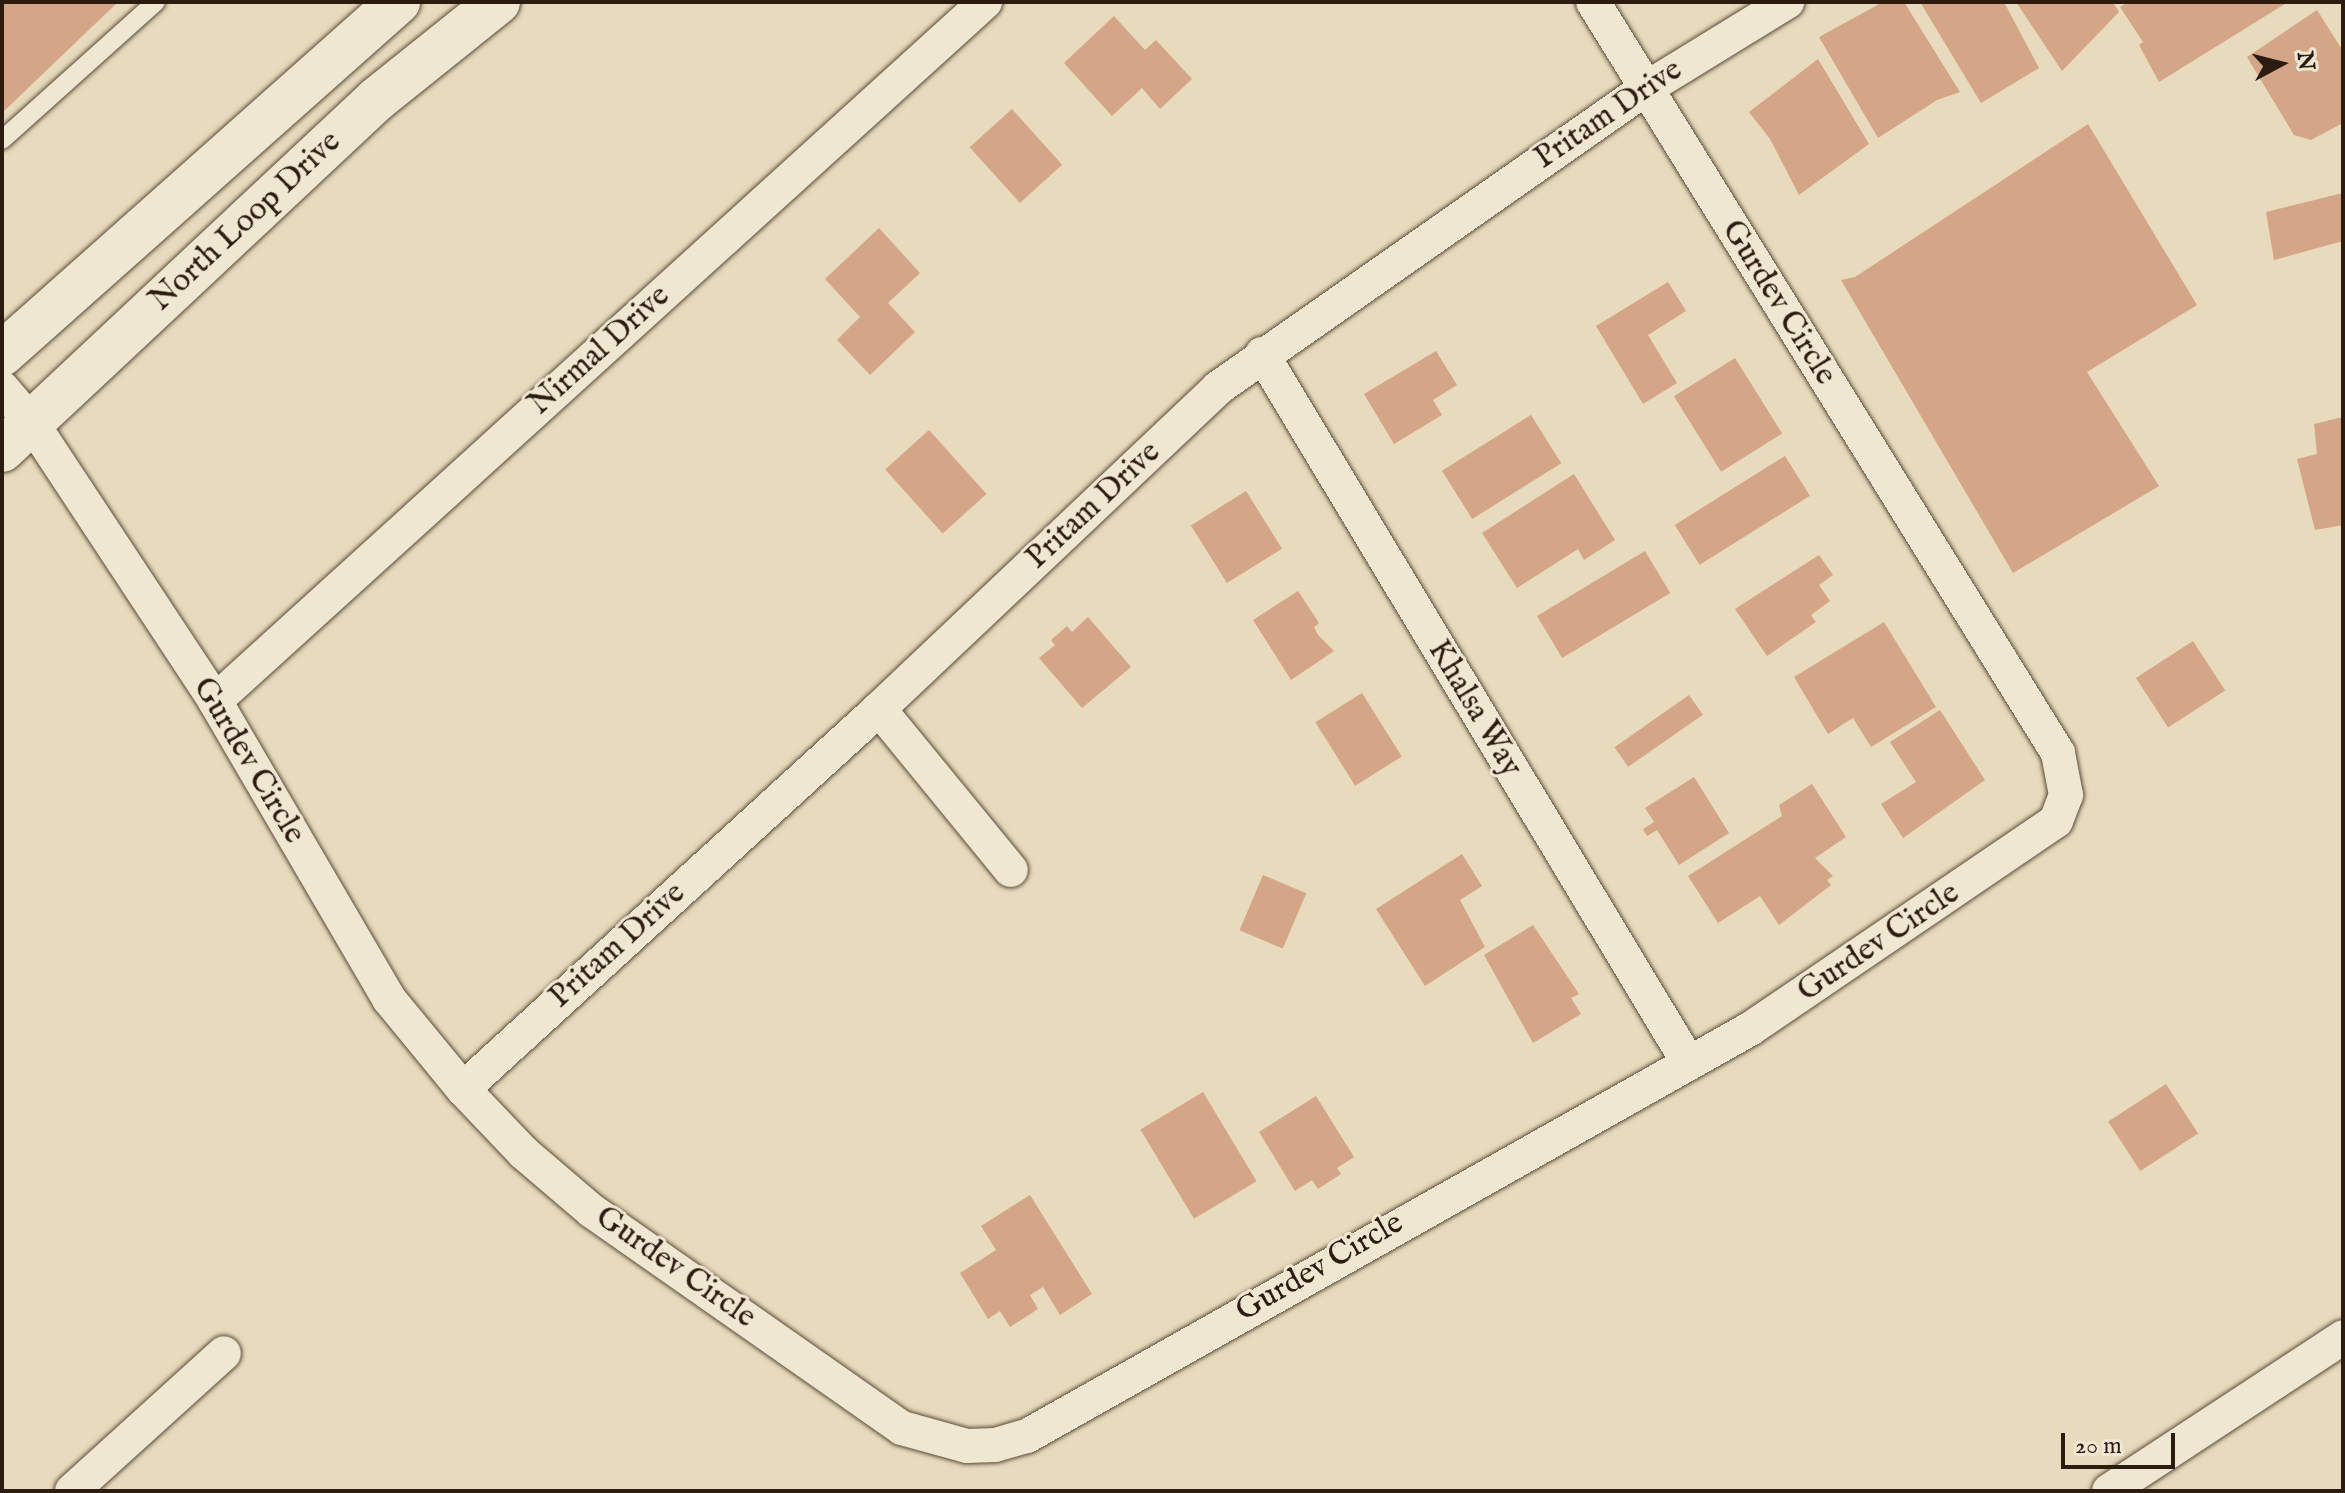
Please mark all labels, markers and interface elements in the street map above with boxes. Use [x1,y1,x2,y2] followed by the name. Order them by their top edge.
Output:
[2241,24,2321,104] north arrow
[2290,50,2320,72] text: N
[1528,52,1690,178] street label: Pritam Drive
[143,124,349,320] street label: North Loop Drive
[1712,214,1844,392] street label: Gurdev Circle
[522,278,678,424] street label: Nirmal Drive
[1019,434,1169,578] street label: Pritam Drive
[1418,634,1530,784] street label: Khalsa Way
[183,671,313,851] street label: Gurdev Circle
[542,875,694,1017] street label: Pritam Drive
[1791,875,1967,1011] street label: Gurdev Circle
[587,1199,763,1337] street label: Gurdev Circle
[1230,1205,1410,1331] street label: Gurdev Circle
[2065,1417,2179,1467] scale bar
[2075,1431,2122,1462] text: 20 m

